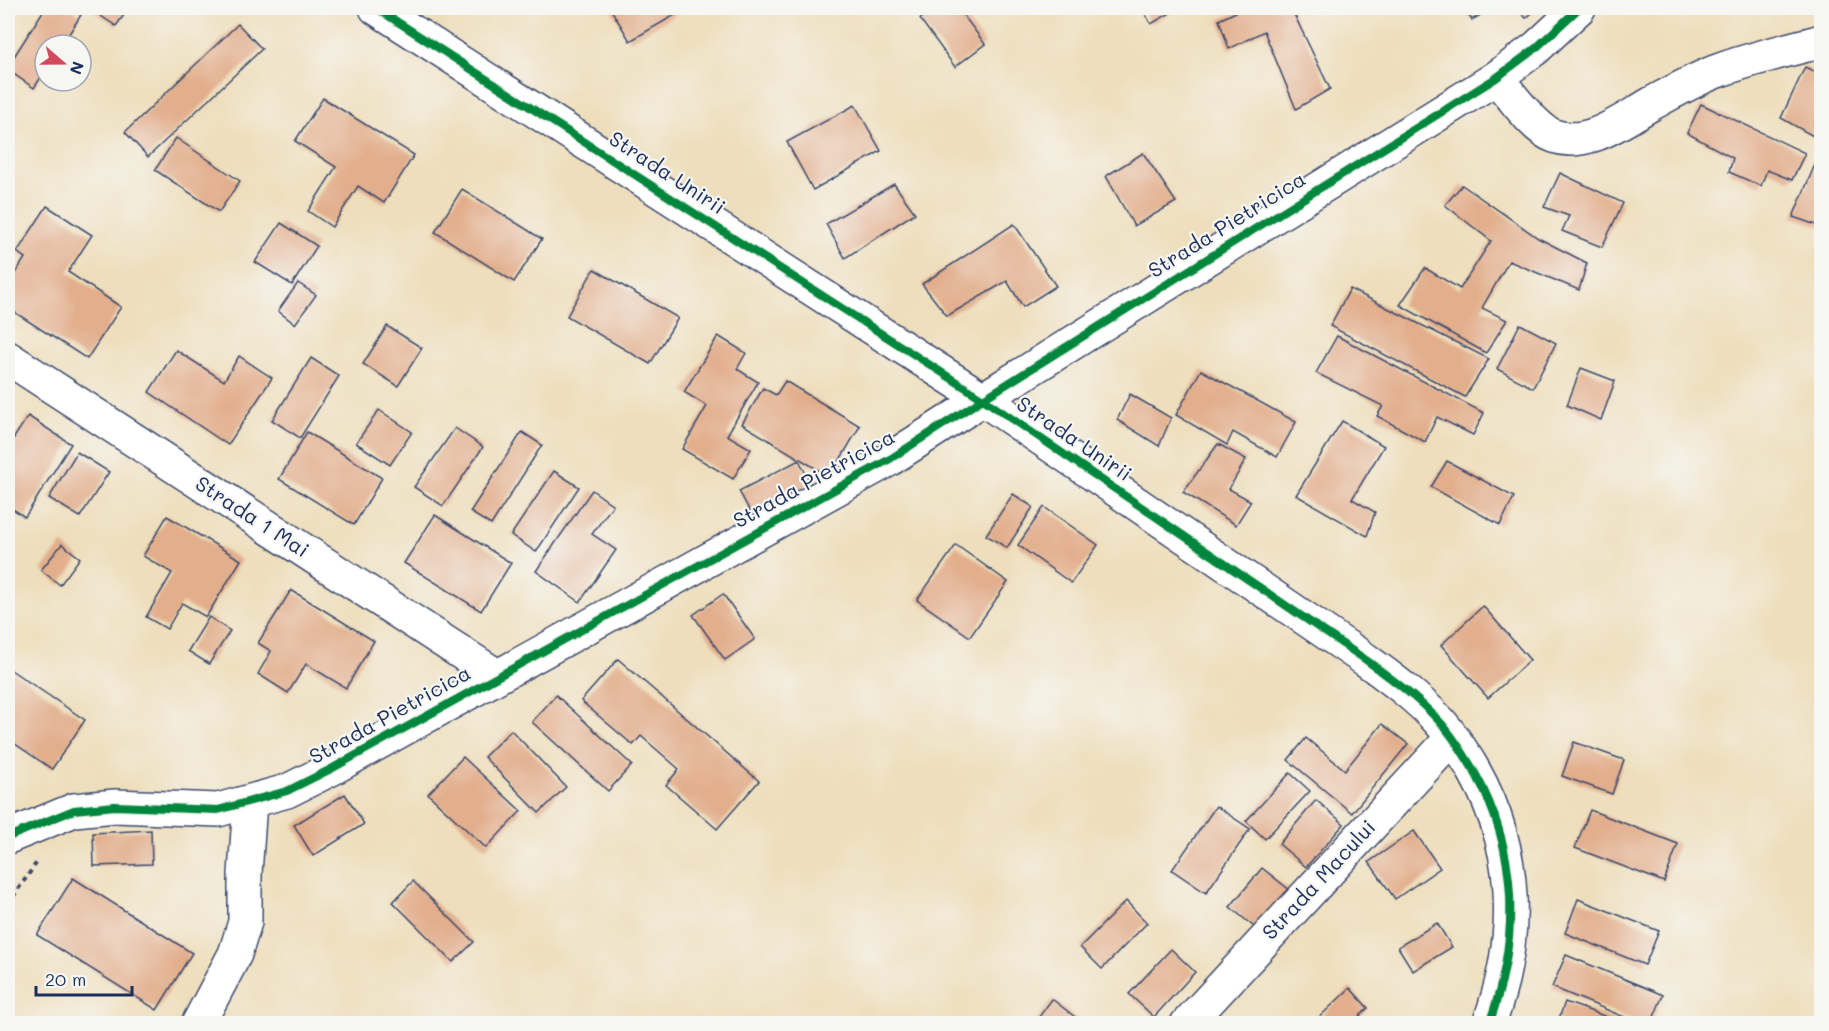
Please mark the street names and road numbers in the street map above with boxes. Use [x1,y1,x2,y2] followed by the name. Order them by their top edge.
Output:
[605,124,731,219] street label: Strada Unirii
[1143,164,1310,283] street label: Strada Pietricica
[1012,389,1138,486] street label: Strada Unirii
[728,422,899,533] street label: Strada Pietricica
[191,469,315,563] street label: Strada 1 Mai
[304,658,475,769] street label: Strada Pietricica
[1255,813,1381,945] street label: Strada Macului

